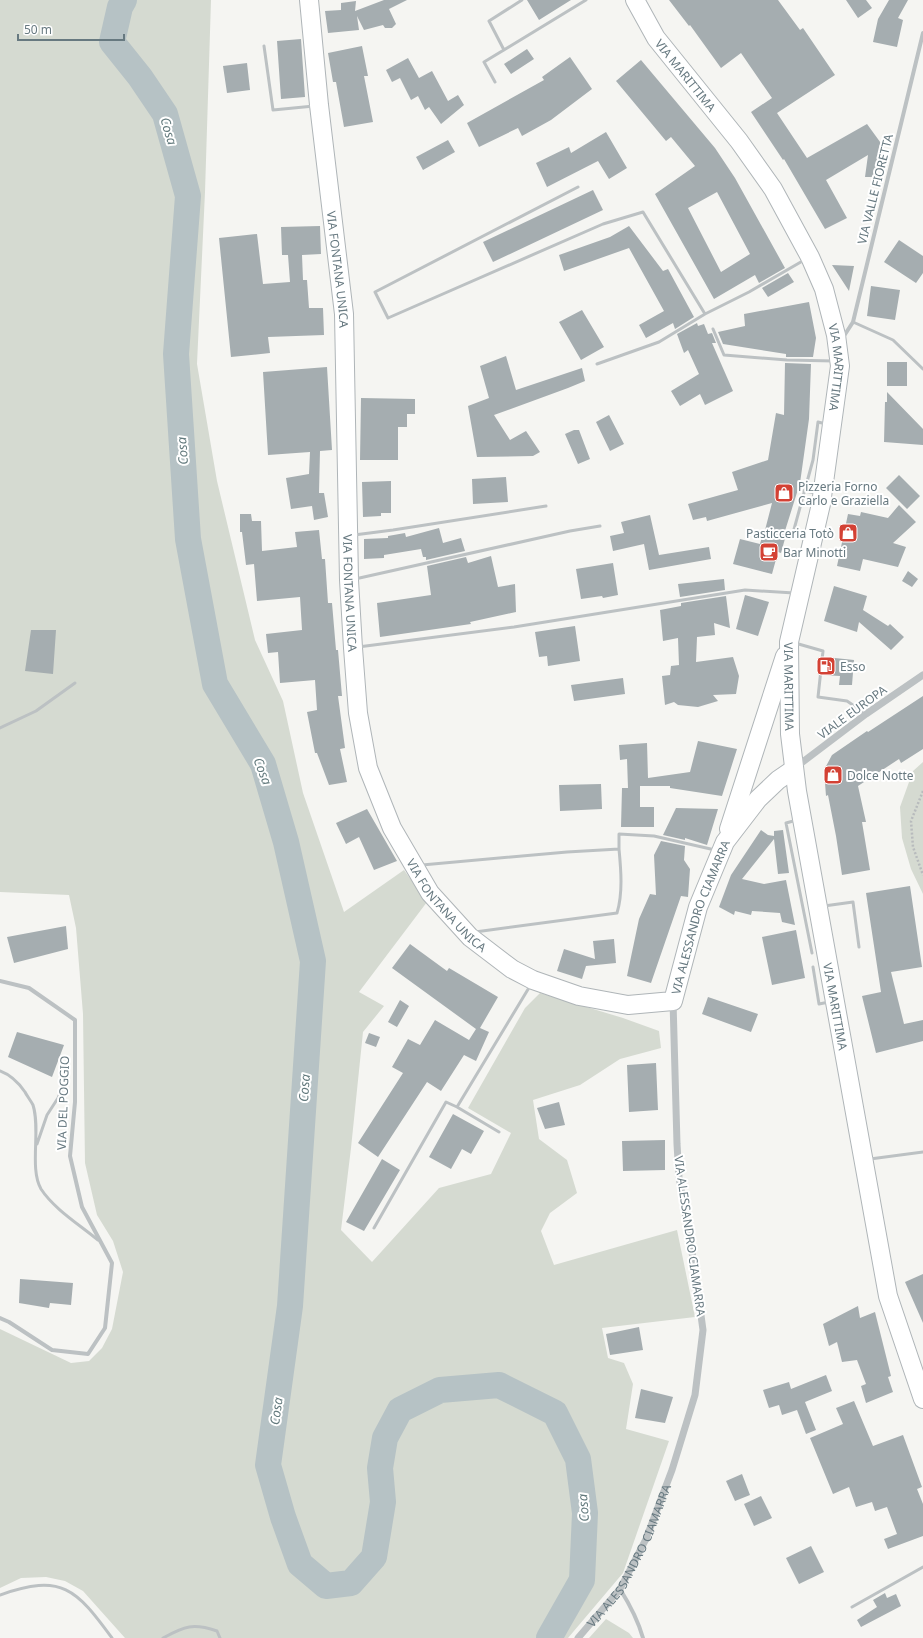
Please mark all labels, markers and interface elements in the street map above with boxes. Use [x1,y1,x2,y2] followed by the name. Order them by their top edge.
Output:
[18,16,124,42] scale bar
[24,21,52,38] text: 50 m
[651,35,720,115] street label: VIA MARITTIMA
[156,115,182,148] water label: Cosa
[853,132,897,246] street label: VIA VALLE FIORETTA
[323,210,353,328] street label: VIA FONTANA UNICA
[825,322,849,413] street label: VIA MARITTIMA
[172,436,192,466] water label: Cosa
[798,478,889,509] place label: Pizzeria Forno Carlo e Graziella
[773,482,795,504] shop icon: Pizzeria Forno Carlo e Graziella
[837,522,859,544] shop icon: Pasticceria Totò
[746,525,834,542] place label: Pasticceria Totò
[340,534,362,652] street label: VIA FONTANA UNICA
[758,541,780,563] cafe icon: Bar Minotti
[783,544,846,561] place label: Bar Minotti
[781,642,798,731] street label: VIA MARITTIMA
[815,655,837,677] fuel station icon: Esso
[840,658,865,675] place label: Esso
[814,681,890,743] street label: VIALE EUROPA
[250,755,277,788] water label: Cosa
[822,764,844,786] shop icon: Dolce Notte
[847,767,914,784] place label: Dolce Notte
[667,837,734,996] street label: VIA ALESSANDRO CIAMARRA
[403,855,491,956] street label: VIA FONTANA UNICA
[820,961,852,1052] street label: VIA MARITTIMA
[53,1056,73,1150] street label: VIA DEL POGGIO
[294,1073,314,1103] water label: Cosa
[670,1155,710,1318] street label: VIA ALESSANDRO CIAMARRA
[265,1395,287,1426] water label: Cosa
[583,1481,675,1631] street label: VIA ALESSANDRO CIAMARRA
[573,1493,593,1523] water label: Cosa

